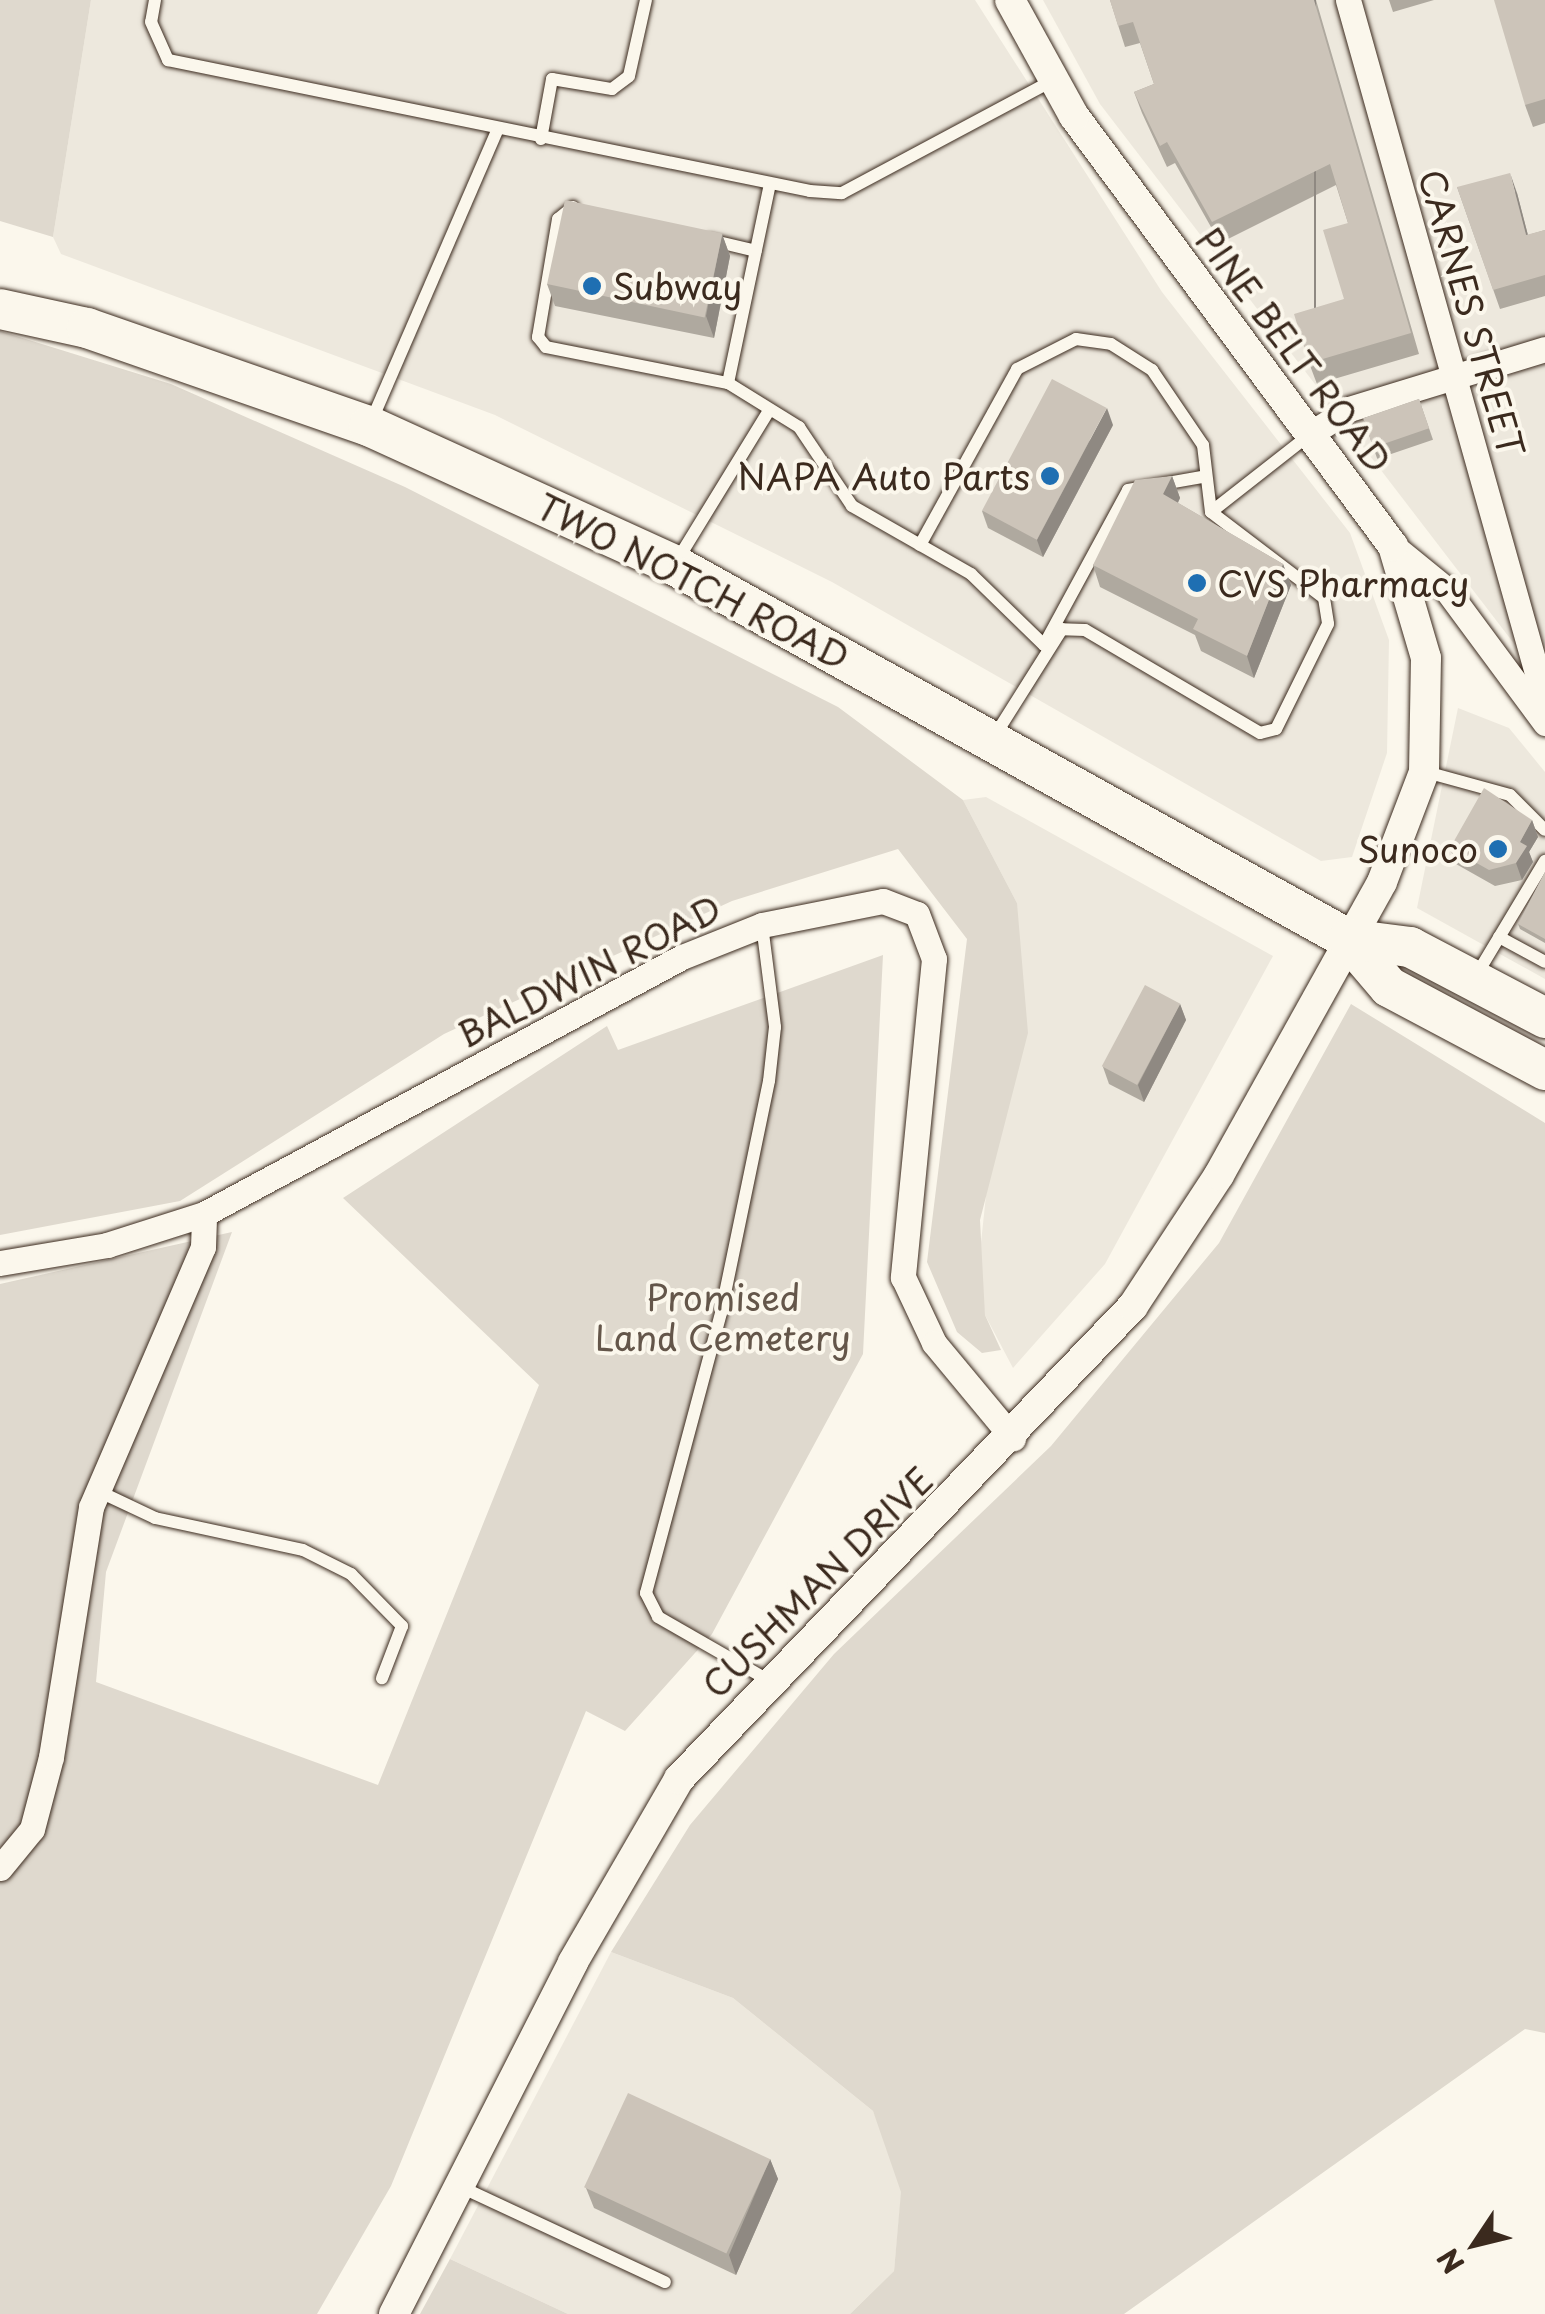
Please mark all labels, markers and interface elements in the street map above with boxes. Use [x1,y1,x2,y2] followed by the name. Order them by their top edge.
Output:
[1411,163,1533,463] street label: CARNES STREET
[1188,219,1400,481] street label: PINE BELT ROAD
[612,265,742,307] place label: Subway
[581,275,603,297] marker: Subway
[734,455,1030,497] place label: NAPA Auto Parts
[1039,465,1061,487] marker: NAPA Auto Parts
[528,483,858,679] street label: TWO NOTCH ROAD
[1217,562,1475,604] place label: CVS Pharmacy
[1186,572,1208,594] marker: CVS Pharmacy
[1357,828,1478,870] place label: Sunoco
[1487,838,1509,860] marker: Sunoco
[451,887,727,1055] street label: BALDWIN ROAD
[594,1276,852,1358] park label: Promised Land Cemetery
[694,1459,940,1705] street label: CUSHMAN DRIVE
[1425,2194,1525,2294] north arrow
[1426,2240,1474,2283] text: N

